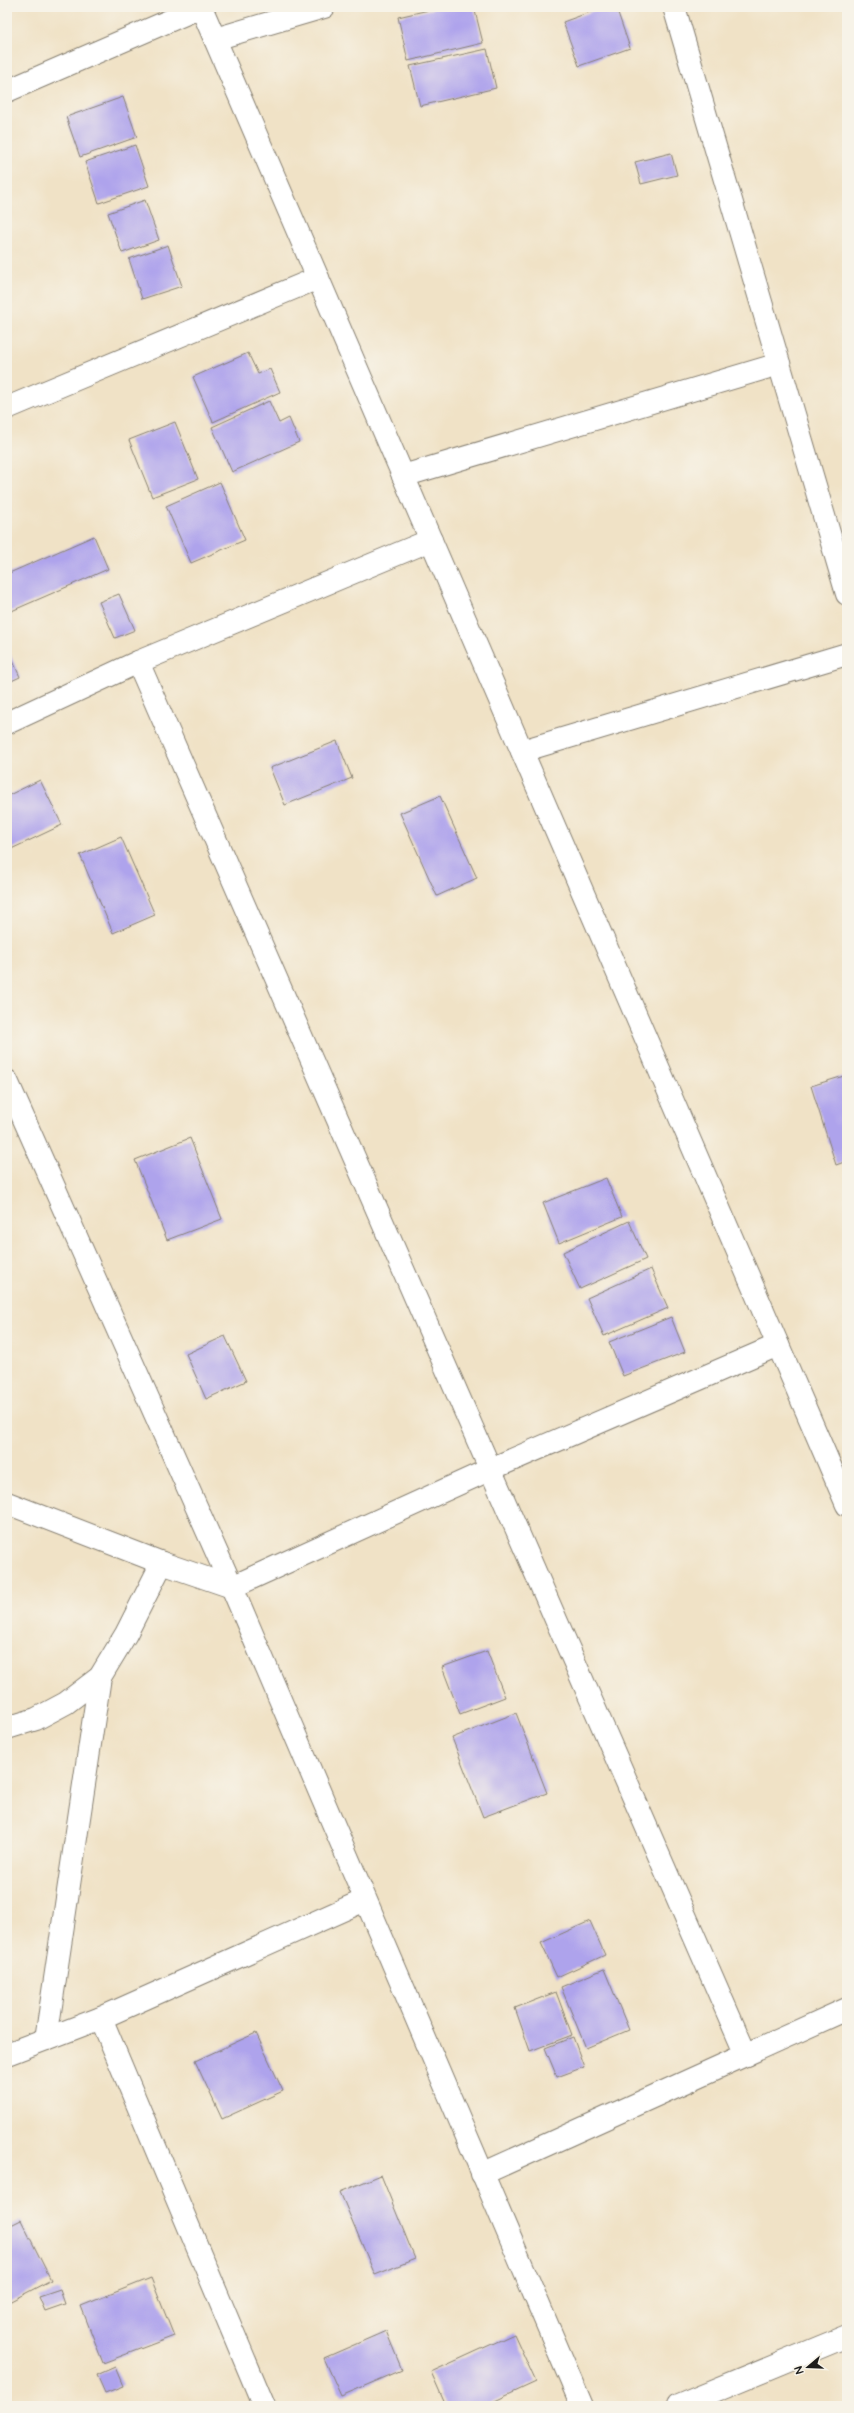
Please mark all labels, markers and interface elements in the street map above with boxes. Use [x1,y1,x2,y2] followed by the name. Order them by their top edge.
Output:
[788,2347,828,2387] north arrow
[791,2364,807,2376] text: N

